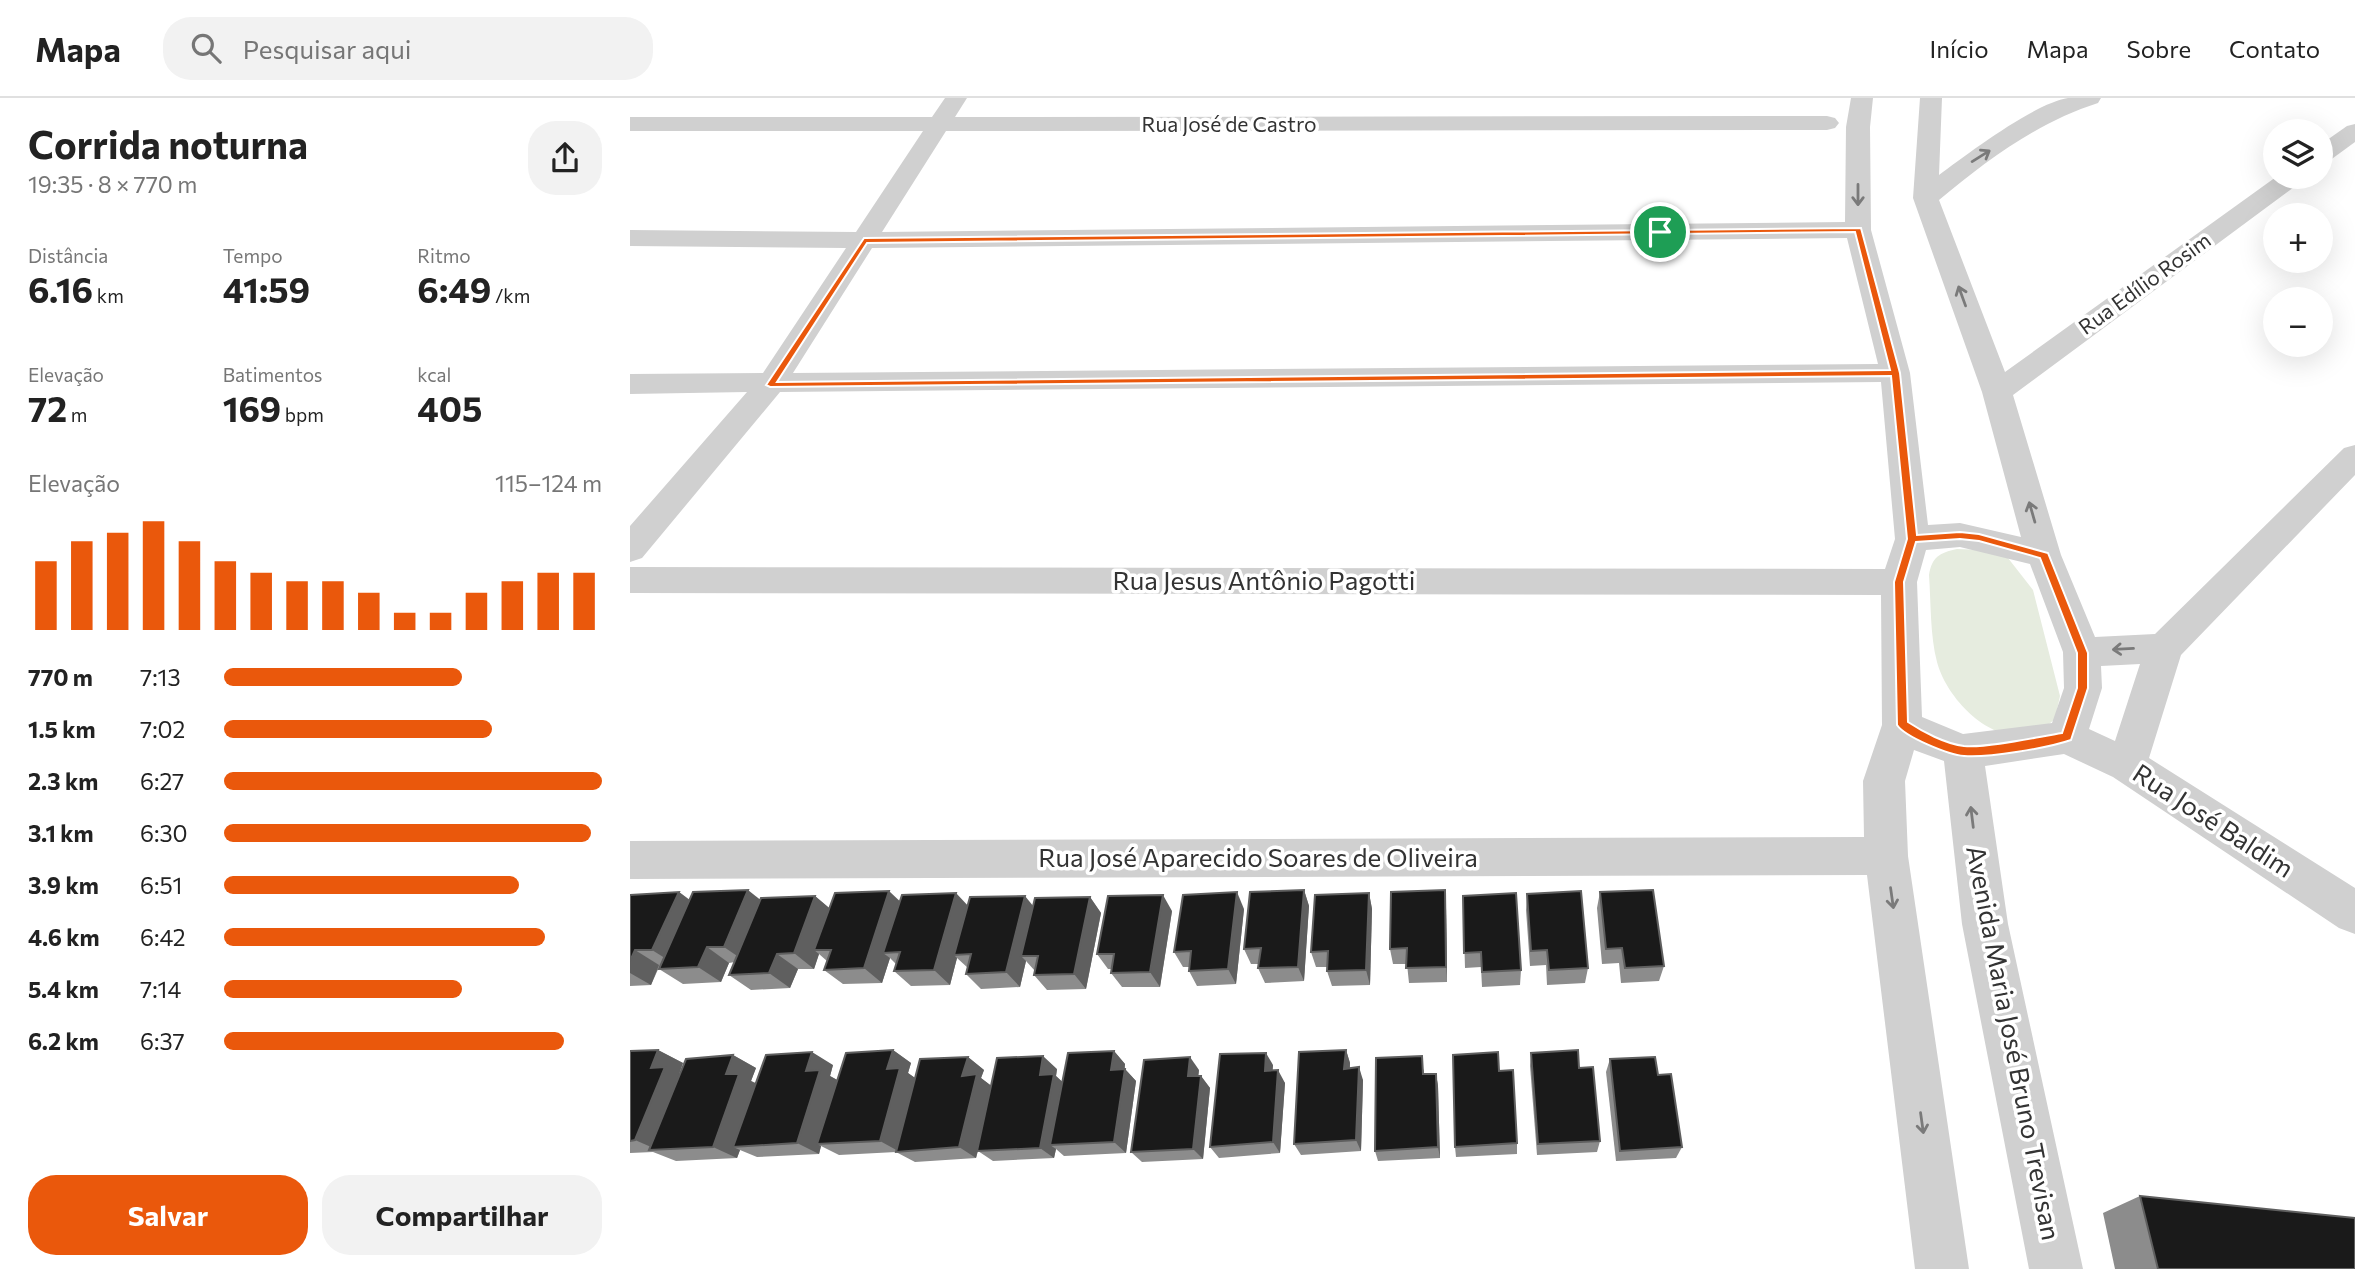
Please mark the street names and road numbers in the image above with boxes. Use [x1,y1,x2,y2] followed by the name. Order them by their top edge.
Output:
[1141,111,1317,136] street label: Rua José de Castro
[2073,227,2215,339] street label: Rua Edílio Rosim
[1113,564,1415,595] street label: Rua Jesus Antônio Pagotti
[2128,756,2300,883] street label: Rua José Baldim
[1038,841,1478,872] street label: Rua José Aparecido Soares de Oliveira
[1961,843,2068,1243] street label: Avenida Maria José Bruno Trevisan

